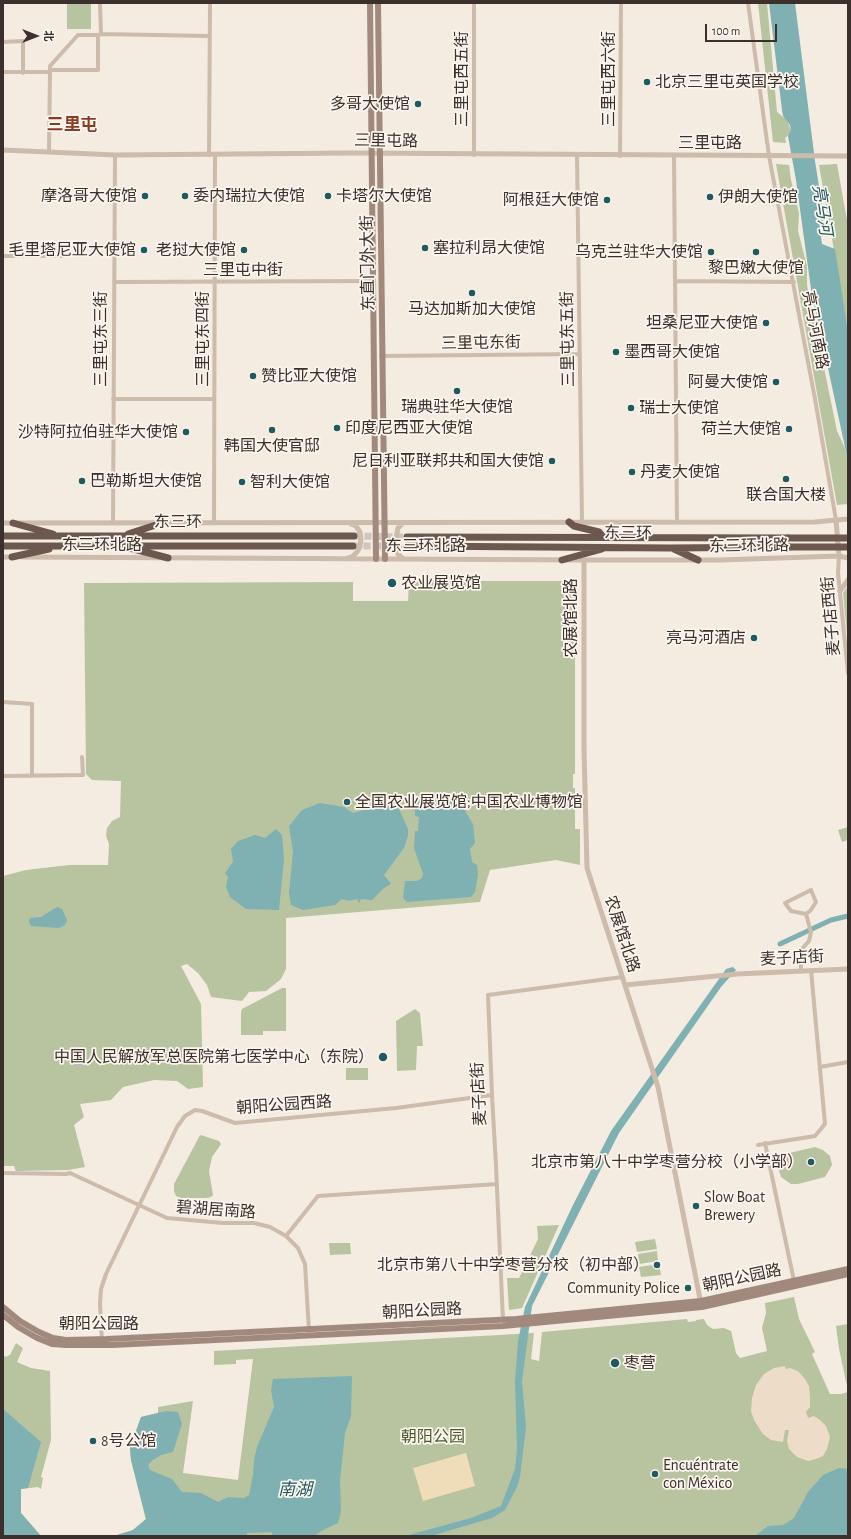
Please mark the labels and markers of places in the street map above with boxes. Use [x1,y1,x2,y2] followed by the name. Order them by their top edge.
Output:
[655,72,799,92] place label: 北京三里屯英国学校
[642,77,652,87] marker: 北京三里屯英国学校
[330,94,410,114] place label: 多哥大使馆
[413,99,423,109] marker: 多哥大使馆
[41,186,137,206] place label: 摩洛哥大使馆
[193,186,305,206] place label: 委内瑞拉大使馆
[336,186,432,206] place label: 卡塔尔大使馆
[718,187,798,207] place label: 伊朗大使馆
[503,190,599,210] place label: 阿根廷大使馆
[140,191,150,201] marker: 摩洛哥大使馆
[180,191,190,201] marker: 委内瑞拉大使馆
[323,191,333,201] marker: 卡塔尔大使馆
[705,192,715,202] marker: 伊朗大使馆
[602,195,612,205] marker: 阿根廷大使馆
[433,238,545,258] place label: 塞拉利昂大使馆
[8,240,136,260] place label: 毛里塔尼亚大使馆
[156,240,236,260] place label: 老挝大使馆
[575,242,703,262] place label: 乌克兰驻华大使馆
[420,243,430,253] marker: 塞拉利昂大使馆
[139,245,149,255] marker: 毛里塔尼亚大使馆
[239,245,249,255] marker: 老挝大使馆
[706,247,716,257] marker: 乌克兰驻华大使馆
[751,247,761,257] marker: 黎巴嫩大使馆
[708,258,804,278] place label: 黎巴嫩大使馆
[467,288,477,298] marker: 马达加斯加大使馆
[408,299,536,319] place label: 马达加斯加大使馆
[646,313,758,333] place label: 坦桑尼亚大使馆
[761,318,771,328] marker: 坦桑尼亚大使馆
[624,342,720,362] place label: 墨西哥大使馆
[611,347,621,357] marker: 墨西哥大使馆
[261,366,357,386] place label: 赞比亚大使馆
[248,371,258,381] marker: 赞比亚大使馆
[688,372,768,392] place label: 阿曼大使馆
[771,377,781,387] marker: 阿曼大使馆
[452,386,462,396] marker: 瑞典驻华大使馆
[401,397,513,417] place label: 瑞典驻华大使馆
[639,398,719,418] place label: 瑞士大使馆
[626,403,636,413] marker: 瑞士大使馆
[345,418,473,438] place label: 印度尼西亚大使馆
[701,419,781,439] place label: 荷兰大使馆
[18,422,178,442] place label: 沙特阿拉伯驻华大使馆
[332,423,342,433] marker: 印度尼西亚大使馆
[784,424,794,434] marker: 荷兰大使馆
[267,425,277,435] marker: 韩国大使官邸
[181,427,191,437] marker: 沙特阿拉伯驻华大使馆
[224,436,320,456] place label: 韩国大使官邸
[352,451,544,471] place label: 尼日利亚联邦共和国大使馆
[547,456,557,466] marker: 尼日利亚联邦共和国大使馆
[640,462,720,482] place label: 丹麦大使馆
[627,467,637,477] marker: 丹麦大使馆
[90,471,202,491] place label: 巴勒斯坦大使馆
[250,472,330,492] place label: 智利大使馆
[781,474,791,484] marker: 联合国大楼
[77,476,87,486] marker: 巴勒斯坦大使馆
[237,477,247,487] marker: 智利大使馆
[746,485,826,505] place label: 联合国大楼
[401,573,481,593] place label: 农业展览馆
[386,577,398,589] marker: 农业展览馆
[666,628,746,648] place label: 亮马河酒店
[749,633,759,643] marker: 亮马河酒店
[355,792,583,812] place label: 全国农业展览馆;中国农业博物馆
[342,797,352,807] marker: 全国农业展览馆;中国农业博物馆
[54,1047,374,1067] place label: 中国人民解放军总医院第七医学中心（东院）
[377,1051,389,1063] marker: 中国人民解放军总医院第七医学中心（东院）
[531,1152,803,1172] place label: 北京市第八十中学枣营分校（小学部）
[806,1157,816,1167] marker: 北京市第八十中学枣营分校（小学部）
[704,1187,765,1225] place label: Slow Boat Brewery
[691,1201,701,1211] marker: Slow Boat Brewery
[377,1255,649,1275] place label: 北京市第八十中学枣营分校（初中部）
[652,1260,662,1270] marker: 北京市第八十中学枣营分校（初中部）
[567,1278,680,1298] place label: Community Police
[683,1283,693,1293] marker: Community Police
[624,1353,656,1373] place label: 枣营
[609,1357,621,1369] marker: 枣营
[101,1431,157,1451] place label: 8号公馆
[88,1436,98,1446] marker: 8号公馆
[663,1455,739,1493] place label: Encuéntrate con México
[650,1469,660,1479] marker: Encuéntrate con México

